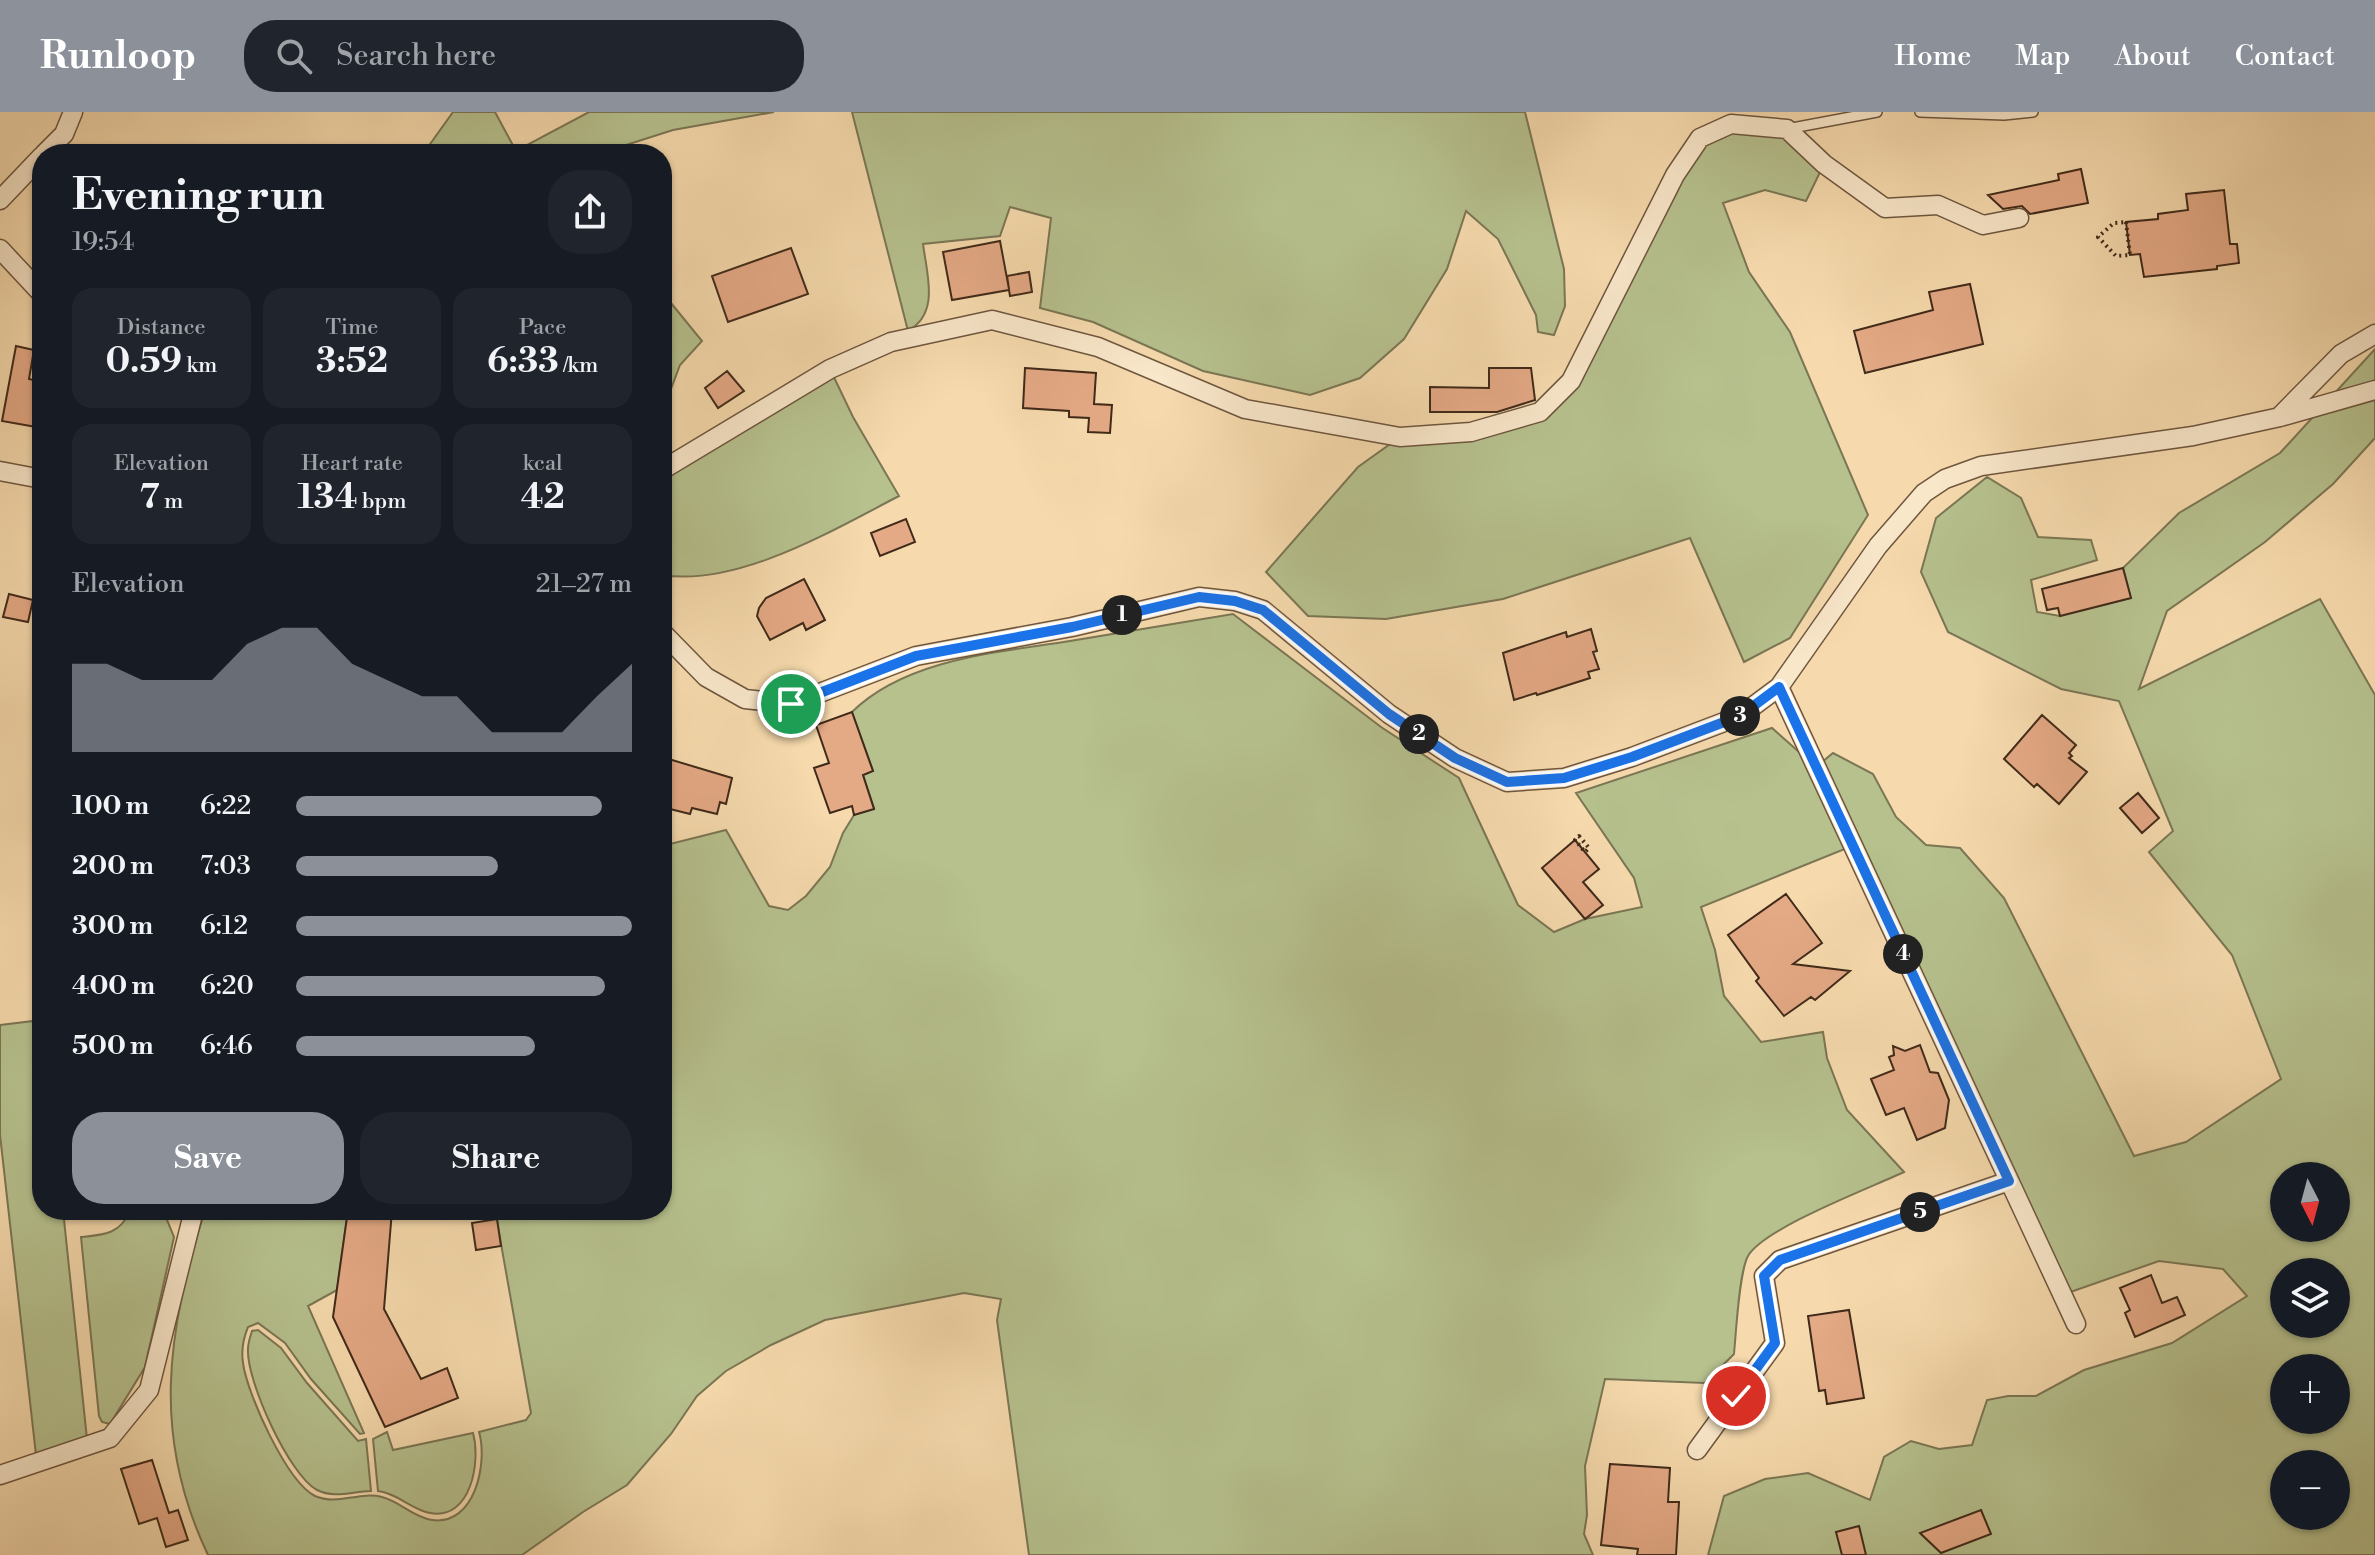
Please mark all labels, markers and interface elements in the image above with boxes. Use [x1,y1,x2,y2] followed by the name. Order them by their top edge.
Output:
[244,20,804,92] search box
[40,33,196,80] text: Runloop
[272,34,316,78] icon: search
[336,37,496,75] text: Search here
[1895,39,1971,74] text: Home
[2015,39,2070,74] text: Map
[2114,39,2191,74] text: About
[2235,39,2335,74] text: Contact
[72,168,325,223] text: Evening run
[548,170,632,254] button: share
[72,226,134,258] text: 19:54
[117,314,206,341] text: Distance
[326,314,378,341] text: Time
[519,314,566,341] text: Pace
[105,341,182,383] text: 0.59
[316,341,388,383] text: 3:52
[487,341,559,383] text: 6:33
[182,352,217,379] text: km
[559,352,598,379] text: /km
[114,450,209,477] text: Elevation
[301,450,403,477] text: Heart rate
[523,450,563,477] text: kcal
[139,477,159,519] text: 7
[297,477,358,519] text: 134
[521,477,565,519] text: 42
[159,488,183,515] text: m
[358,488,407,515] text: bpm
[72,568,185,600] text: Elevation
[536,568,632,600] text: 21–27 m
[1102,595,1142,635] pin: 1
[1117,601,1127,628] text: 1
[757,670,825,738] pin
[769,682,813,726] icon: arrive
[1720,696,1760,736] pin: 3
[1733,702,1747,729] text: 3
[1399,714,1439,754] pin: 2
[1412,720,1426,747] text: 2
[72,790,149,822] text: 100 m
[200,790,251,822] text: 6:22
[72,850,154,882] text: 200 m
[200,850,251,882] text: 7:03
[72,910,153,942] text: 300 m
[200,910,248,942] text: 6:12
[1883,934,1923,974] pin: 4
[1896,940,1910,967] text: 4
[72,970,155,1002] text: 400 m
[200,970,254,1002] text: 6:20
[72,1030,154,1062] text: 500 m
[200,1030,253,1062] text: 6:46
[72,1112,344,1204] button: Save
[360,1112,632,1204] button: Share
[2270,1162,2350,1242] north arrow
[2270,1162,2350,1530] map controls
[1900,1192,1940,1232] pin: 5
[1913,1198,1927,1225] text: 5
[2270,1258,2350,1338] button: layers
[2270,1354,2350,1434] button: +
[1702,1362,1770,1430] pin
[1714,1374,1758,1418] icon: check
[2270,1450,2350,1530] button: −

